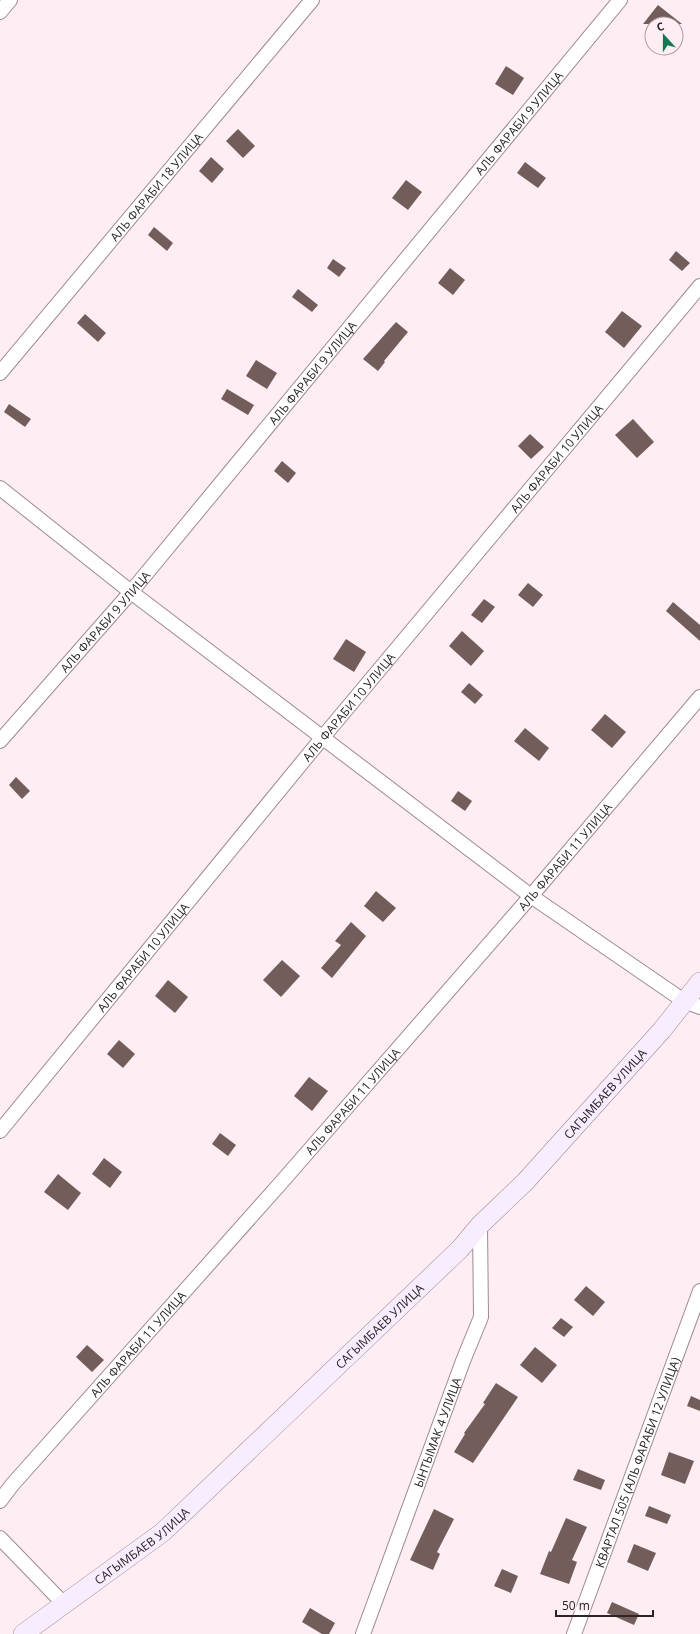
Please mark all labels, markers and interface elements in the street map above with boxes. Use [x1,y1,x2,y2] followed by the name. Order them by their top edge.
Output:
[644,16,684,56] north arrow
[654,18,666,34] text: С
[471,67,567,178] street label: АЛЬ ФАРАБИ 9 УЛИЦА
[106,128,207,244] street label: АЛЬ ФАРАБИ 18 УЛИЦА
[264,317,360,428] street label: АЛЬ ФАРАБИ 9 УЛИЦА
[506,400,607,516] street label: АЛЬ ФАРАБИ 10 УЛИЦА
[56,567,154,676] street label: АЛЬ ФАРАБИ 9 УЛИЦА
[298,648,399,765] street label: АЛЬ ФАРАБИ 10 УЛИЦА
[514,799,616,914] street label: АЛЬ ФАРАБИ 11 УЛИЦА
[93,898,193,1015] street label: АЛЬ ФАРАБИ 10 УЛИЦА
[301,1044,404,1158] street label: АЛЬ ФАРАБИ 11 УЛИЦА
[559,1044,650,1142] street label: САГЫМБАЕВ УЛИЦА
[331,1279,428,1372] street label: САГЫМБАЕВ УЛИЦА
[86,1287,190,1401] street label: АЛЬ ФАРАБИ 11 УЛИЦА
[591,1354,684,1570] street label: КВАРТАЛ 505 (АЛЬ ФАРАБИ 12 УЛИЦА)
[409,1374,465,1490] street label: ЫНТЫМАК 4 УЛИЦА
[91,1503,193,1588] street label: САГЫМБАЕВ УЛИЦА
[556,1592,653,1618] scale bar
[562,1597,590,1614] text: 50 m

